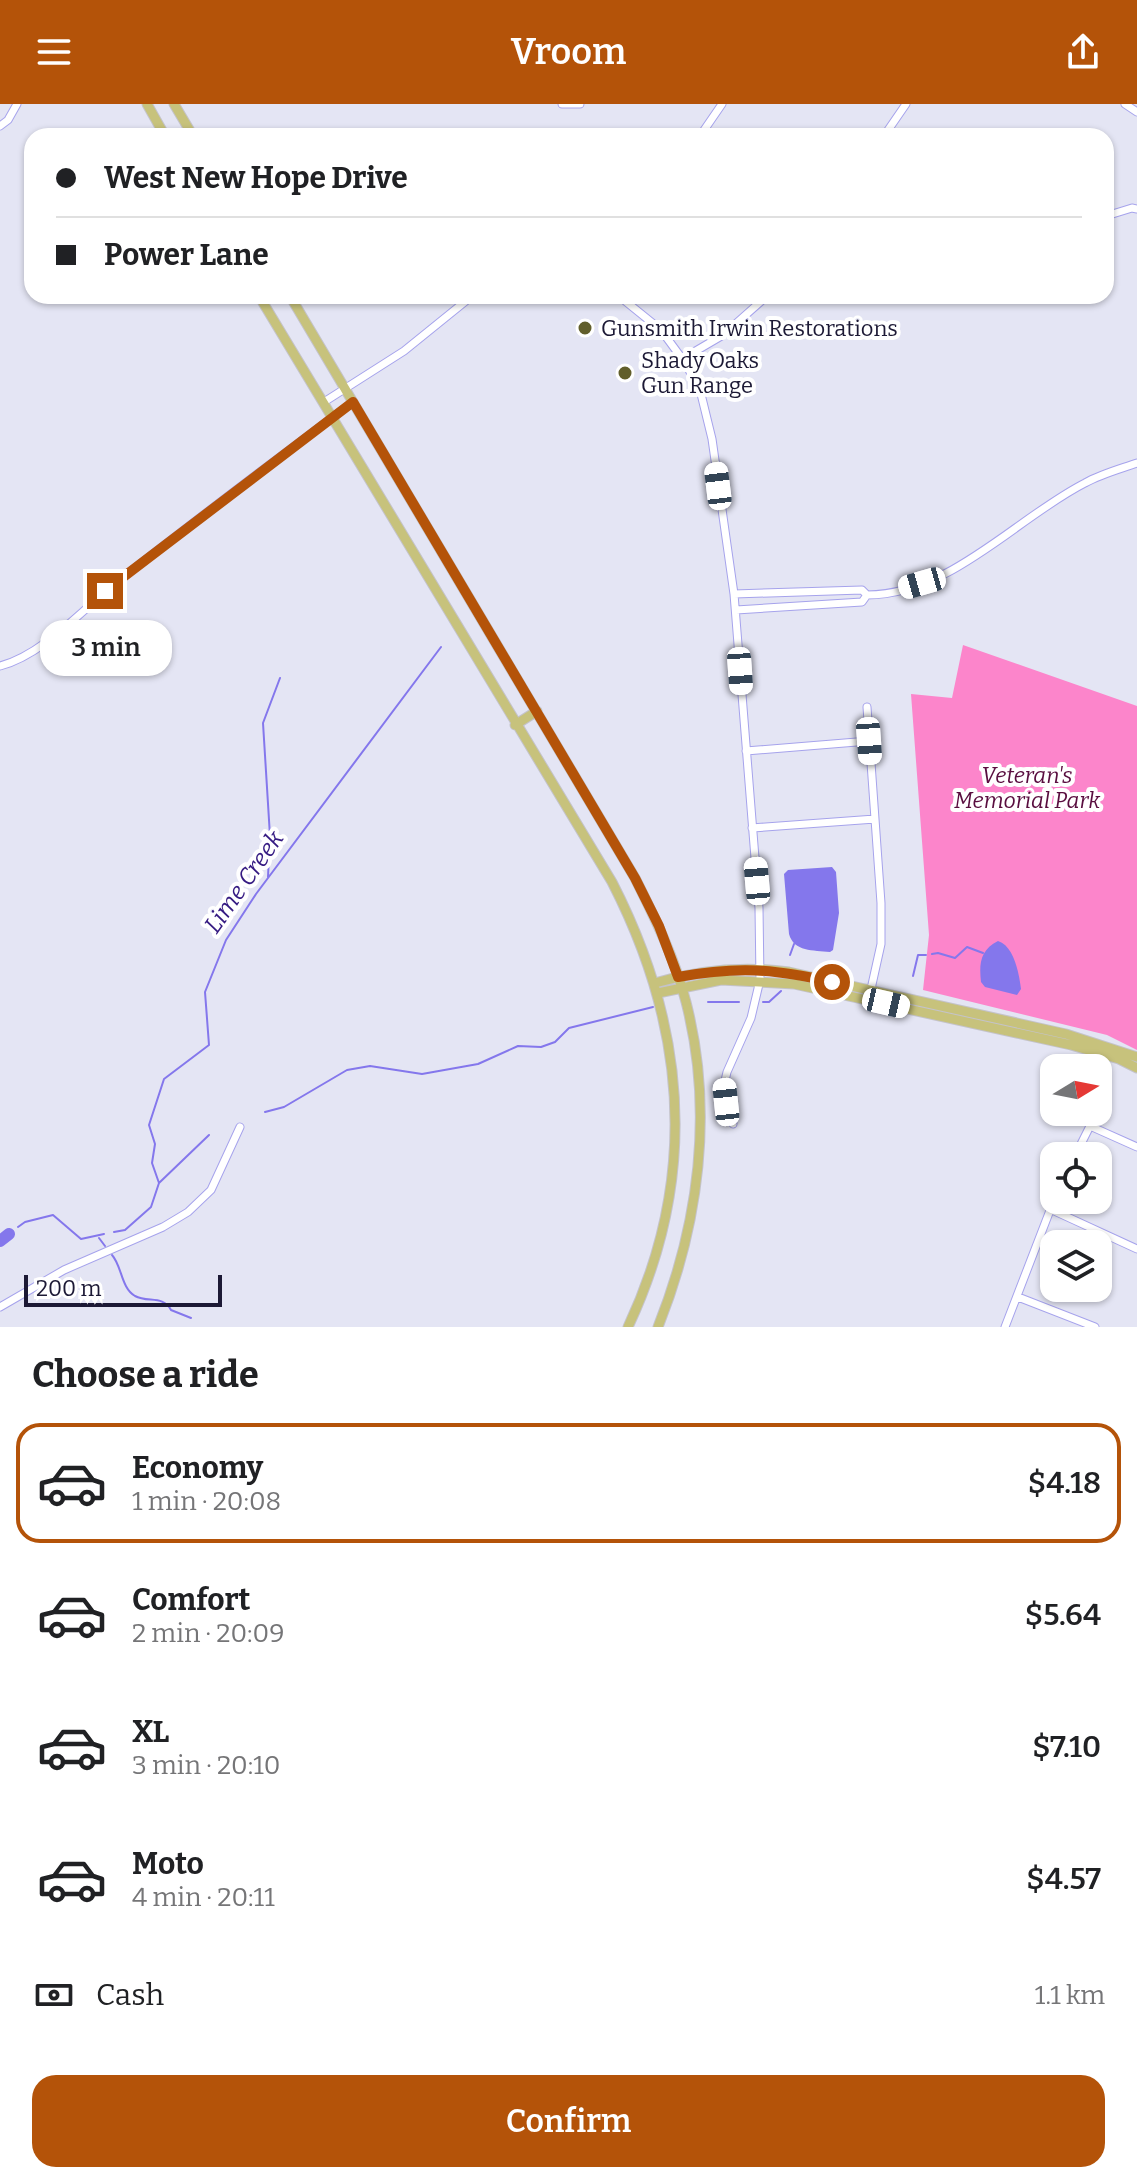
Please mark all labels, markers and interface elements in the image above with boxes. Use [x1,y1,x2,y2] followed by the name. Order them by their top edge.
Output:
[32,30,76,74] icon: menu
[511,30,626,74] text: Vroom
[1061,30,1105,74] icon: share
[104,160,408,196] text: West New Hope Drive
[104,237,269,273] text: Power Lane
[601,315,898,342] place label: Gunsmith Irwin Restorations
[576,319,594,337] marker: Gunsmith Irwin Restorations
[641,347,759,399] place label: Shady Oaks Gun Range
[616,364,634,382] marker: Shady Oaks Gun Range
[703,461,733,511] car
[896,565,948,601] car
[87,573,123,609] route end
[39,619,171,675] callout: 3 min
[71,632,141,663] text: 3 min
[726,646,754,696] car
[855,716,883,766] car
[954,762,1101,814] park label: Veteran's Memorial Park
[199,825,290,939] water label: Lime Creek
[743,856,771,906] car
[814,964,850,1000] route start
[860,986,912,1020] car
[1040,1054,1112,1126] north arrow
[1040,1054,1112,1302] map controls
[712,1077,740,1127] car
[1040,1142,1112,1214] button: locate
[1040,1230,1112,1302] button: layers
[24,1271,222,1307] scale bar
[36,1275,102,1302] text: 200 m
[32,1353,259,1397] text: Choose a ride
[36,1447,108,1519] icon: car
[132,1450,263,1486] text: Economy
[1028,1465,1101,1501] text: $4.18
[132,1486,281,1517] text: 1 min · 20:08
[36,1579,108,1651] icon: car
[132,1582,250,1618] text: Comfort
[1025,1597,1101,1633] text: $5.64
[132,1618,284,1649] text: 2 min · 20:09
[36,1711,108,1783] icon: car
[132,1714,169,1750] text: XL
[1032,1729,1101,1765] text: $7.10
[132,1750,280,1781] text: 3 min · 20:10
[36,1843,108,1915] icon: car
[132,1846,204,1882] text: Moto
[1026,1861,1101,1897] text: $4.57
[132,1882,275,1913] text: 4 min · 20:11
[32,1973,76,2017] icon: cash
[96,1977,164,2013] text: Cash
[1035,1980,1105,2011] text: 1.1 km
[32,2075,1105,2167] button: Confirm

